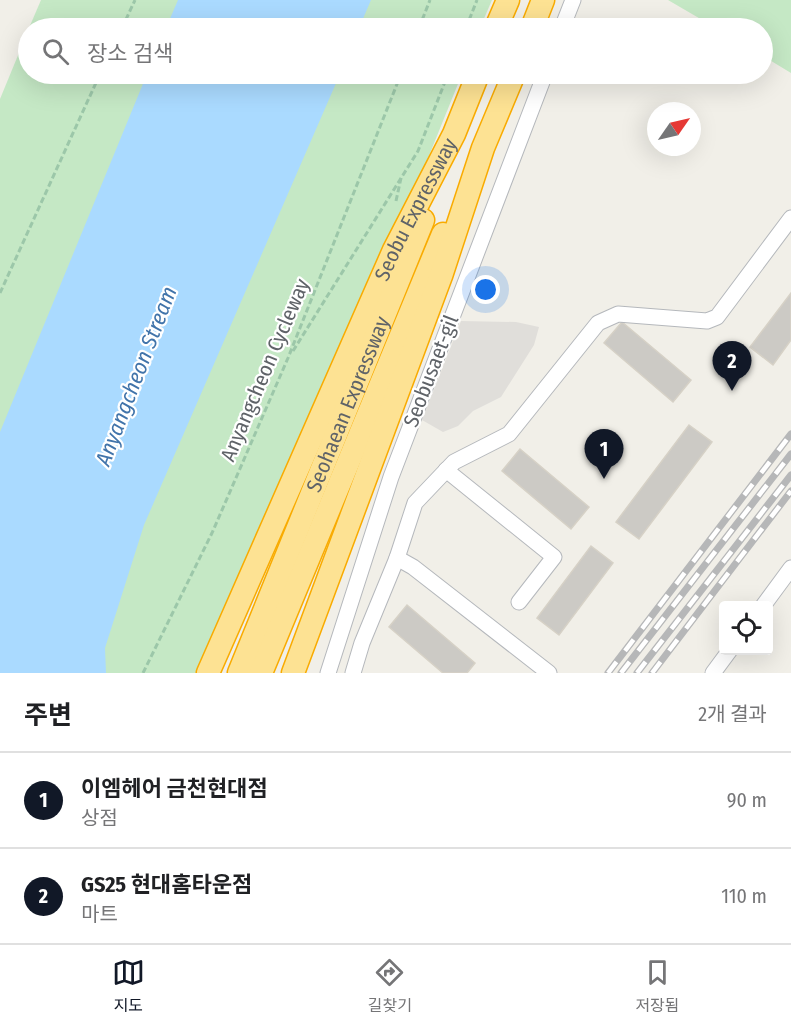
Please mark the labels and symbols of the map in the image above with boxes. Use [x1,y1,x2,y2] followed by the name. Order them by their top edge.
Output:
[647,102,701,156] north arrow
[369,133,463,285] street label: Seobu Expressway
[215,274,315,465] street label: Anyangcheon Cycleway
[471,275,500,304] your location
[89,283,183,470] water label: Anyangcheon Stream
[398,311,464,431] street label: Seobusaet-gil
[301,312,396,496] street label: Seohaean Expressway
[712,342,752,391] pin: 2
[584,430,624,479] pin: 1

